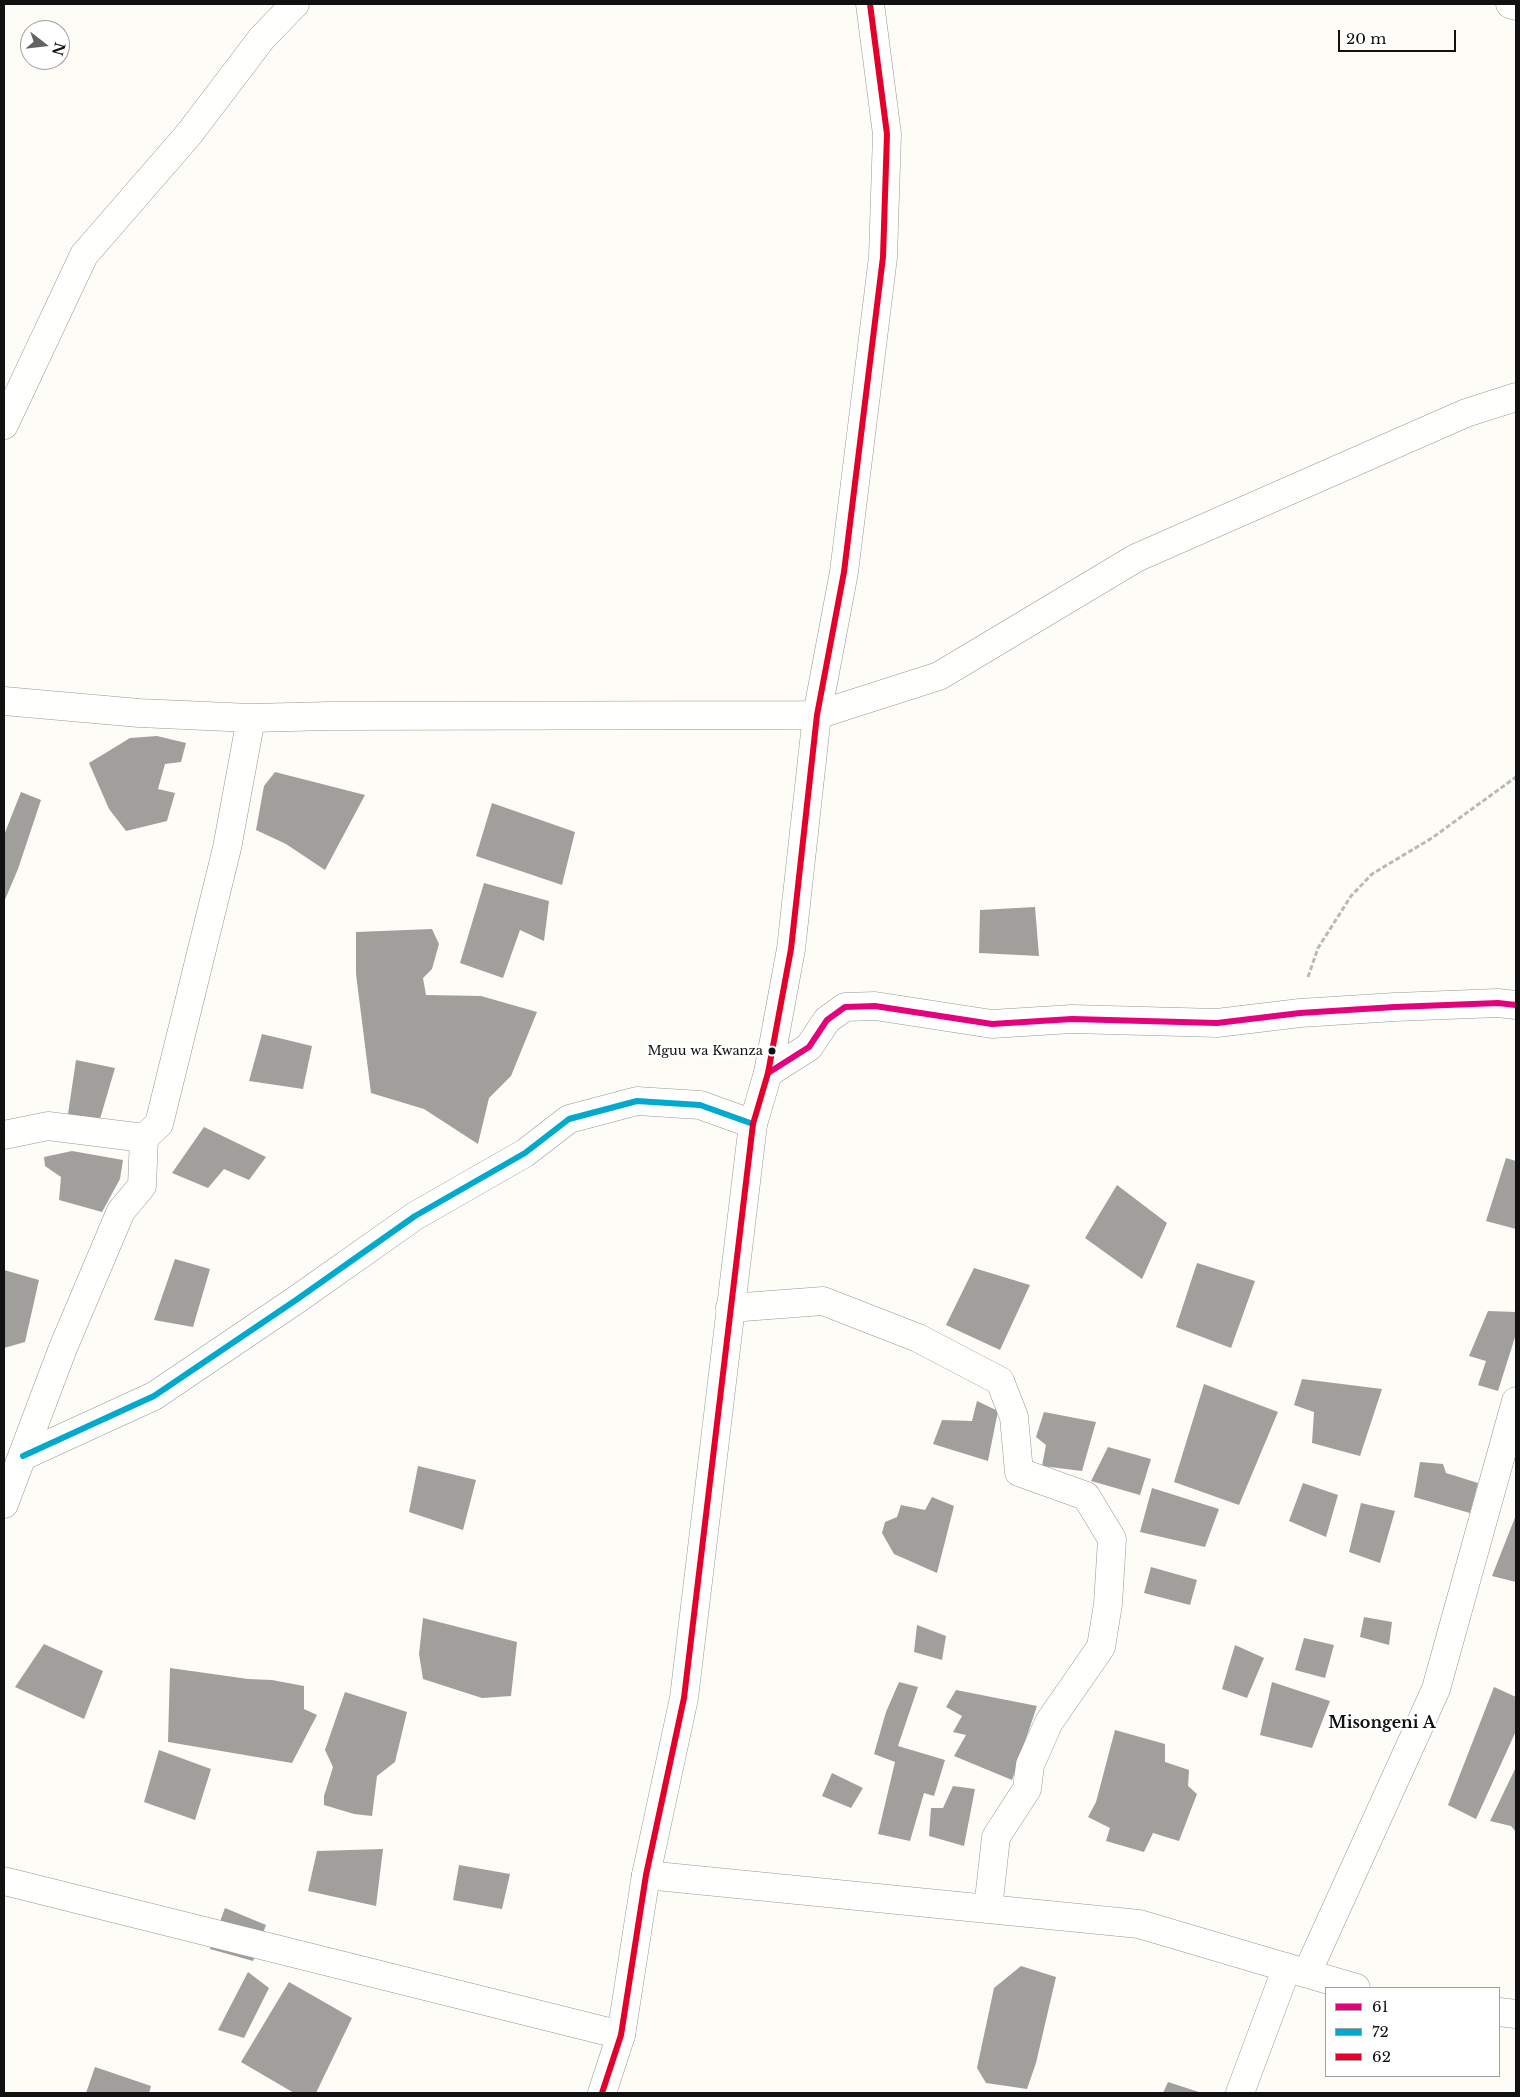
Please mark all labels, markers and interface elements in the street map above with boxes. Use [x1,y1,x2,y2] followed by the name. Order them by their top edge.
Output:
[20,20,70,70] north arrow
[1340,20,1458,52] scale bar
[1346,29,1386,48] text: 20 m
[48,40,69,58] text: N
[647,1043,763,1059] place label: Mguu wa Kwanza
[767,1046,777,1056] marker: Mguu wa Kwanza
[1328,1713,1436,1733] district label: Misongeni A
[1325,1987,1500,2077] legend
[1372,1997,1388,2016] text: 61
[1372,2022,1389,2041] text: 72
[1372,2047,1391,2066] text: 62

